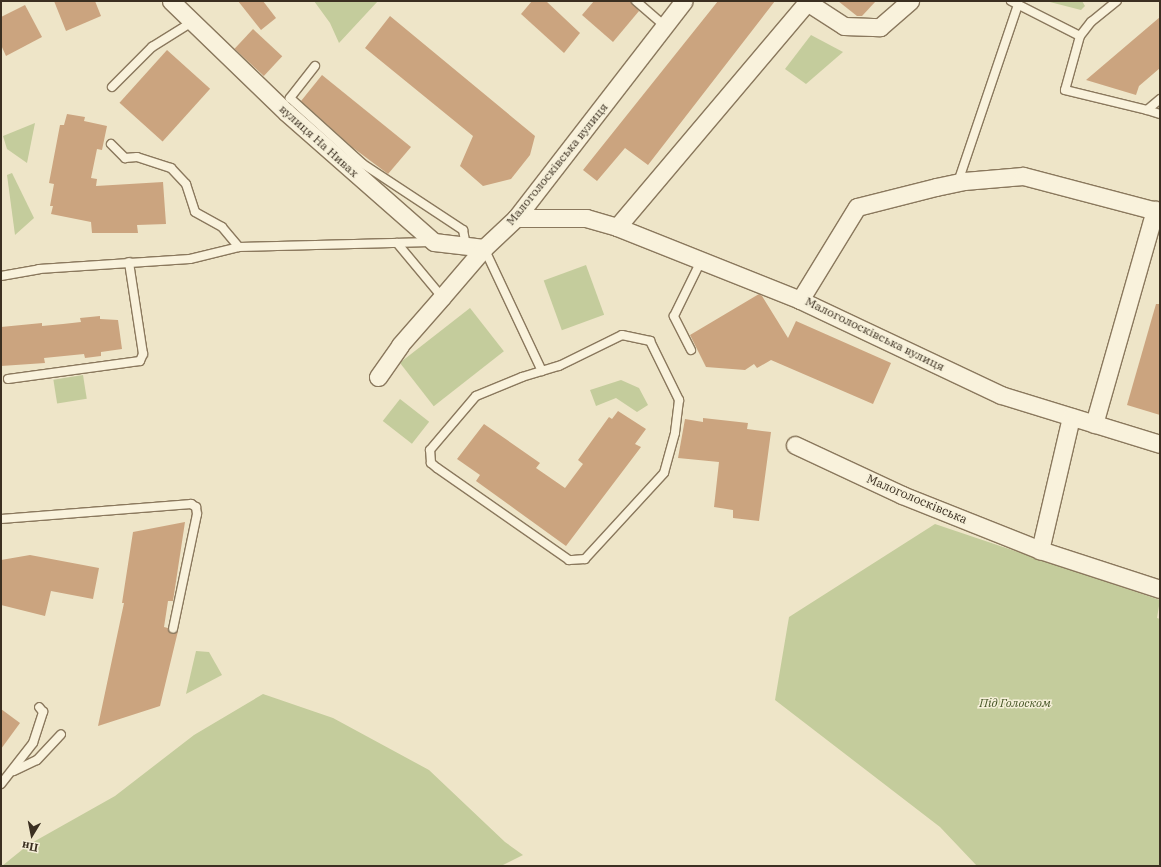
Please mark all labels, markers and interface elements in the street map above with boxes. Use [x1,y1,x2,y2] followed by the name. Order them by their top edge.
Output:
[503,100,611,228] street label: Малоголосківська вулиця
[276,102,362,180] street label: вулиця На Нивах
[803,294,947,374] street label: Малоголосківська вулиця
[865,471,969,527] street label: Малоголосківська
[979,696,1051,710] park label: Під Голоском
[12,815,52,855] north arrow
[21,839,39,855] text: Пн

